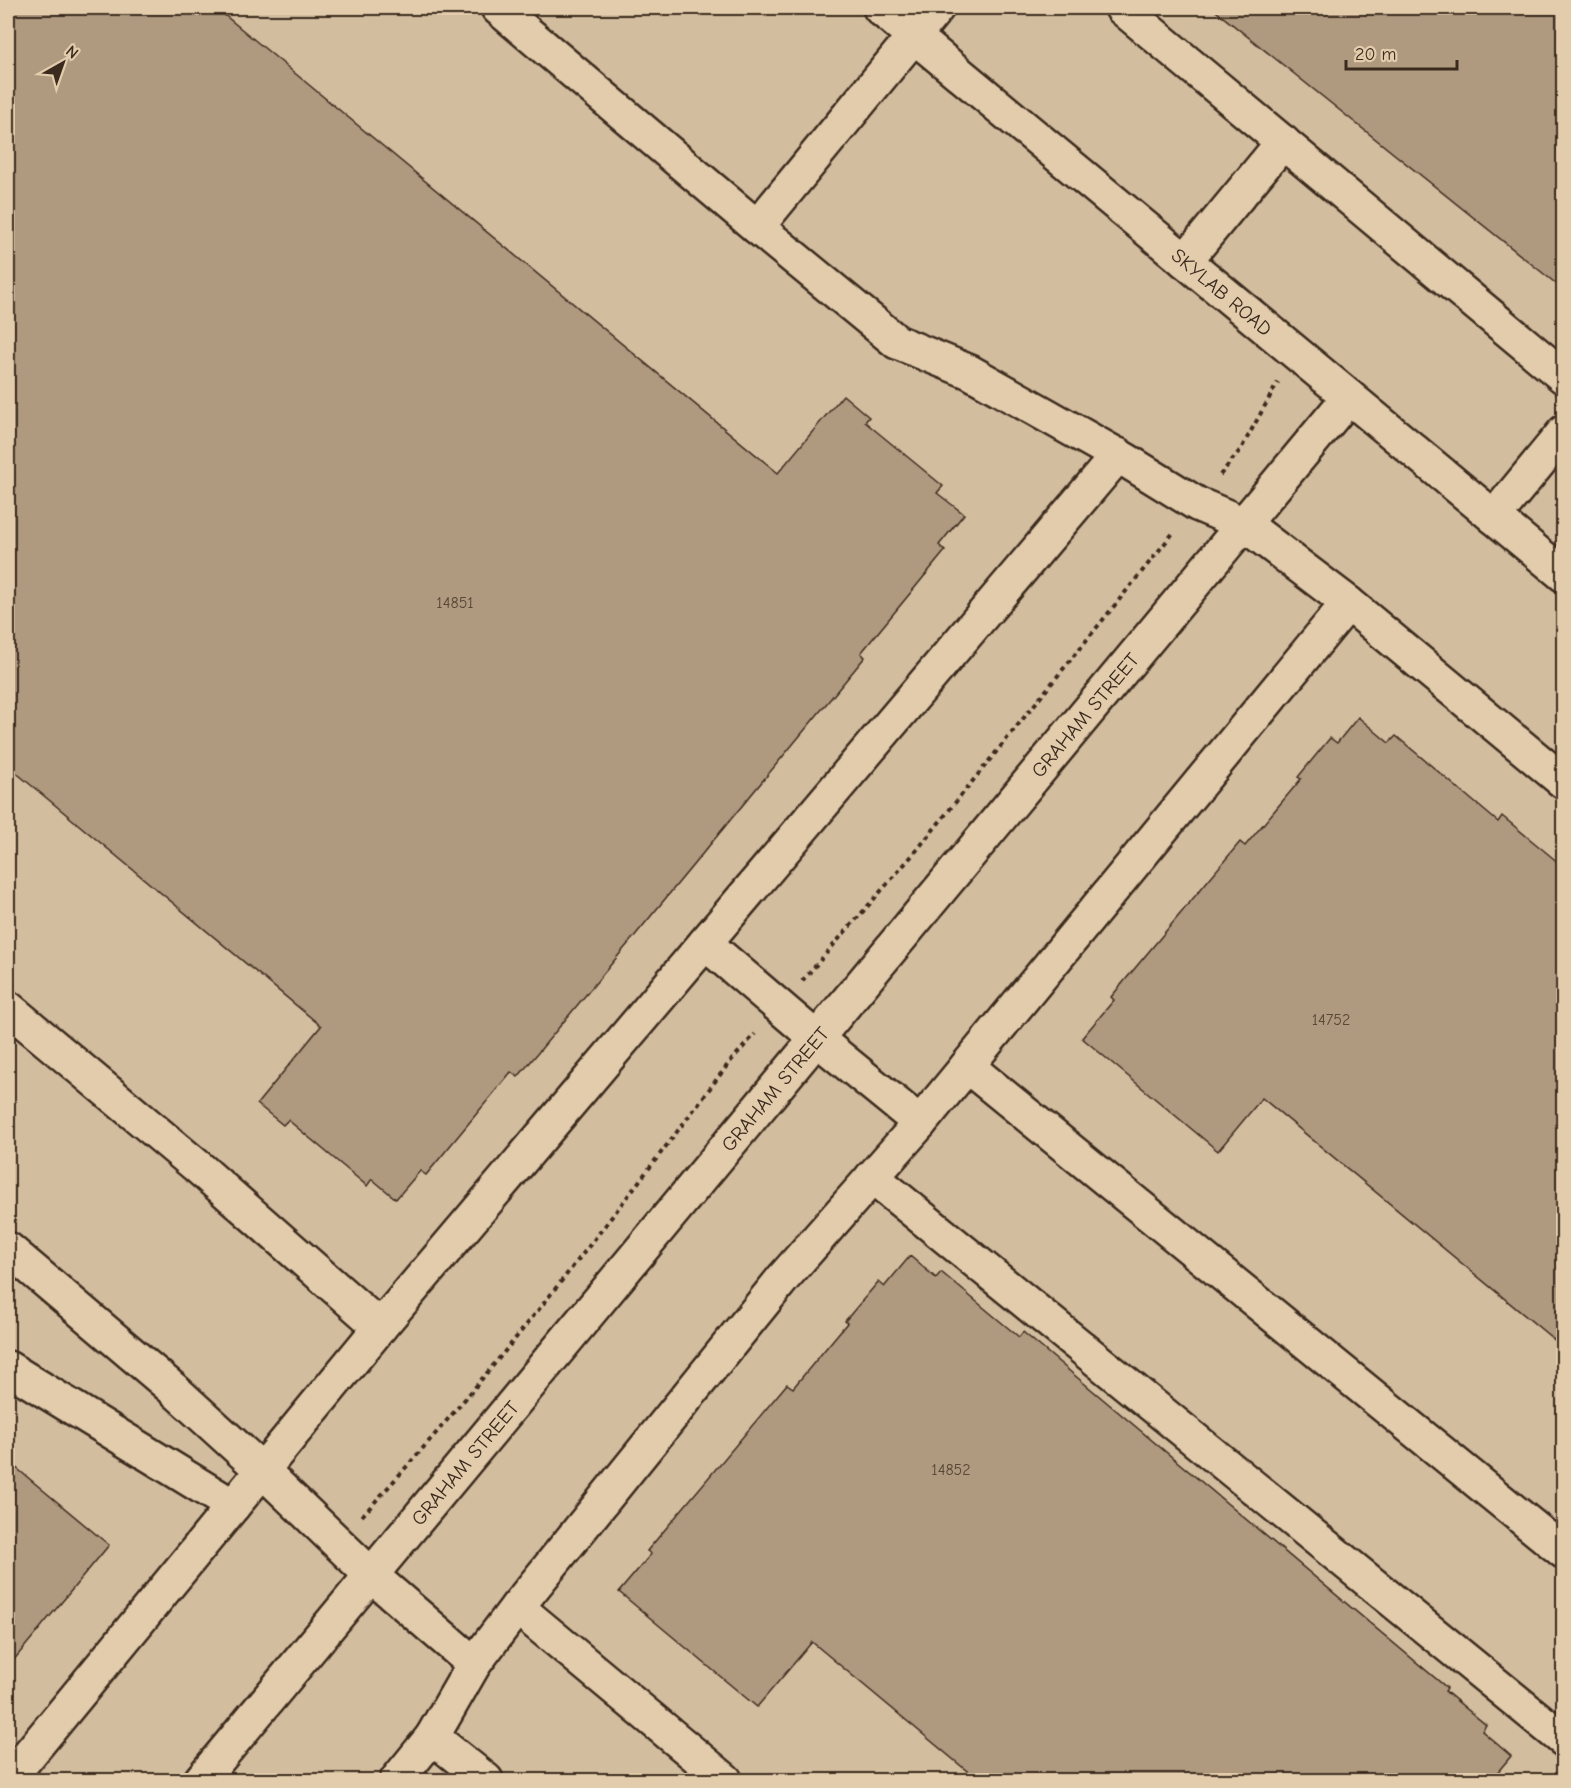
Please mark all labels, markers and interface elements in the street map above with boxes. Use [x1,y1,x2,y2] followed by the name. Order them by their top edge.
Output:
[33,33,93,93] north arrow
[1346,33,1457,71] scale bar
[62,42,82,63] text: N
[1355,44,1396,65] text: 20 m
[1167,244,1276,341] street label: SKYLAB ROAD
[436,594,474,612] house number: 14851
[1027,648,1144,782] street label: GRAHAM STREET
[1312,1011,1350,1029] house number: 14752
[717,1022,834,1156] street label: GRAHAM STREET
[407,1396,524,1530] street label: GRAHAM STREET
[931,1461,971,1479] house number: 14852

